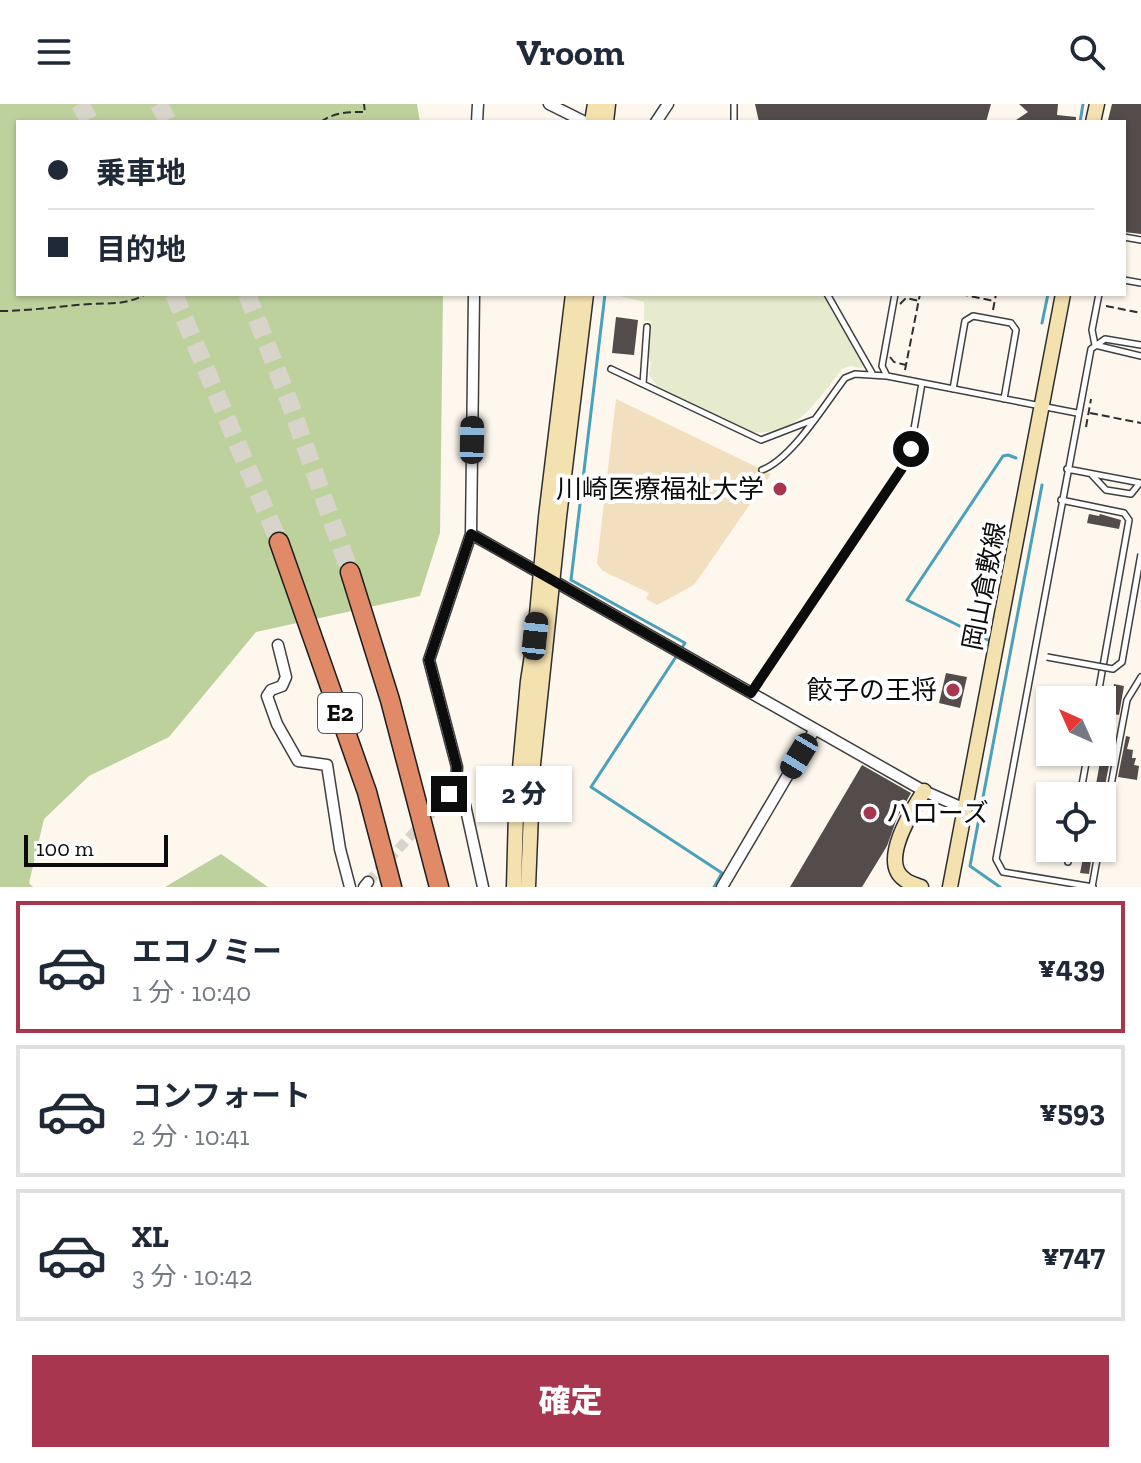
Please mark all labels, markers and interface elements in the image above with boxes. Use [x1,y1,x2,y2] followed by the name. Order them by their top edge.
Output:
[32,30,76,74] icon: menu
[1065,30,1109,74] icon: search
[517,31,624,74] text: Vroom
[96,155,186,191] text: 乗車地
[96,232,186,268] text: 目的地
[460,416,484,464] car
[893,431,929,467] route start
[556,473,764,505] place label: 川崎医療福祉大学
[771,480,789,498] marker: 川崎医療福祉大学
[956,519,1012,653] street label: 岡山倉敷線
[521,611,549,661] car
[807,674,937,706] place label: 餃子の王将
[944,681,962,699] marker: 餃子の王将
[1036,686,1116,766] north arrow
[1036,686,1116,862] map controls
[318,693,362,733] road number: E2
[776,729,822,783] car
[477,766,573,822] callout: 2 分
[431,776,467,812] route end
[502,778,546,810] text: 2 分
[1036,782,1116,862] button: locate
[886,797,989,829] place label: ハローズ
[861,804,879,822] marker: ハローズ
[24,831,168,867] scale bar
[36,835,94,862] text: 100 m
[36,931,108,1003] icon: car
[132,934,282,970] text: エコノミー
[1038,949,1105,985] text: ¥439
[132,976,251,1008] text: 1 分 · 10:40
[36,1075,108,1147] icon: car
[132,1078,311,1114] text: コンフォート
[1039,1093,1105,1129] text: ¥593
[132,1120,250,1152] text: 2 分 · 10:41
[36,1219,108,1291] icon: car
[132,1219,169,1255] text: XL
[1041,1237,1105,1273] text: ¥747
[132,1260,252,1292] text: 3 分 · 10:42
[32,1355,1109,1447] button: 確定

